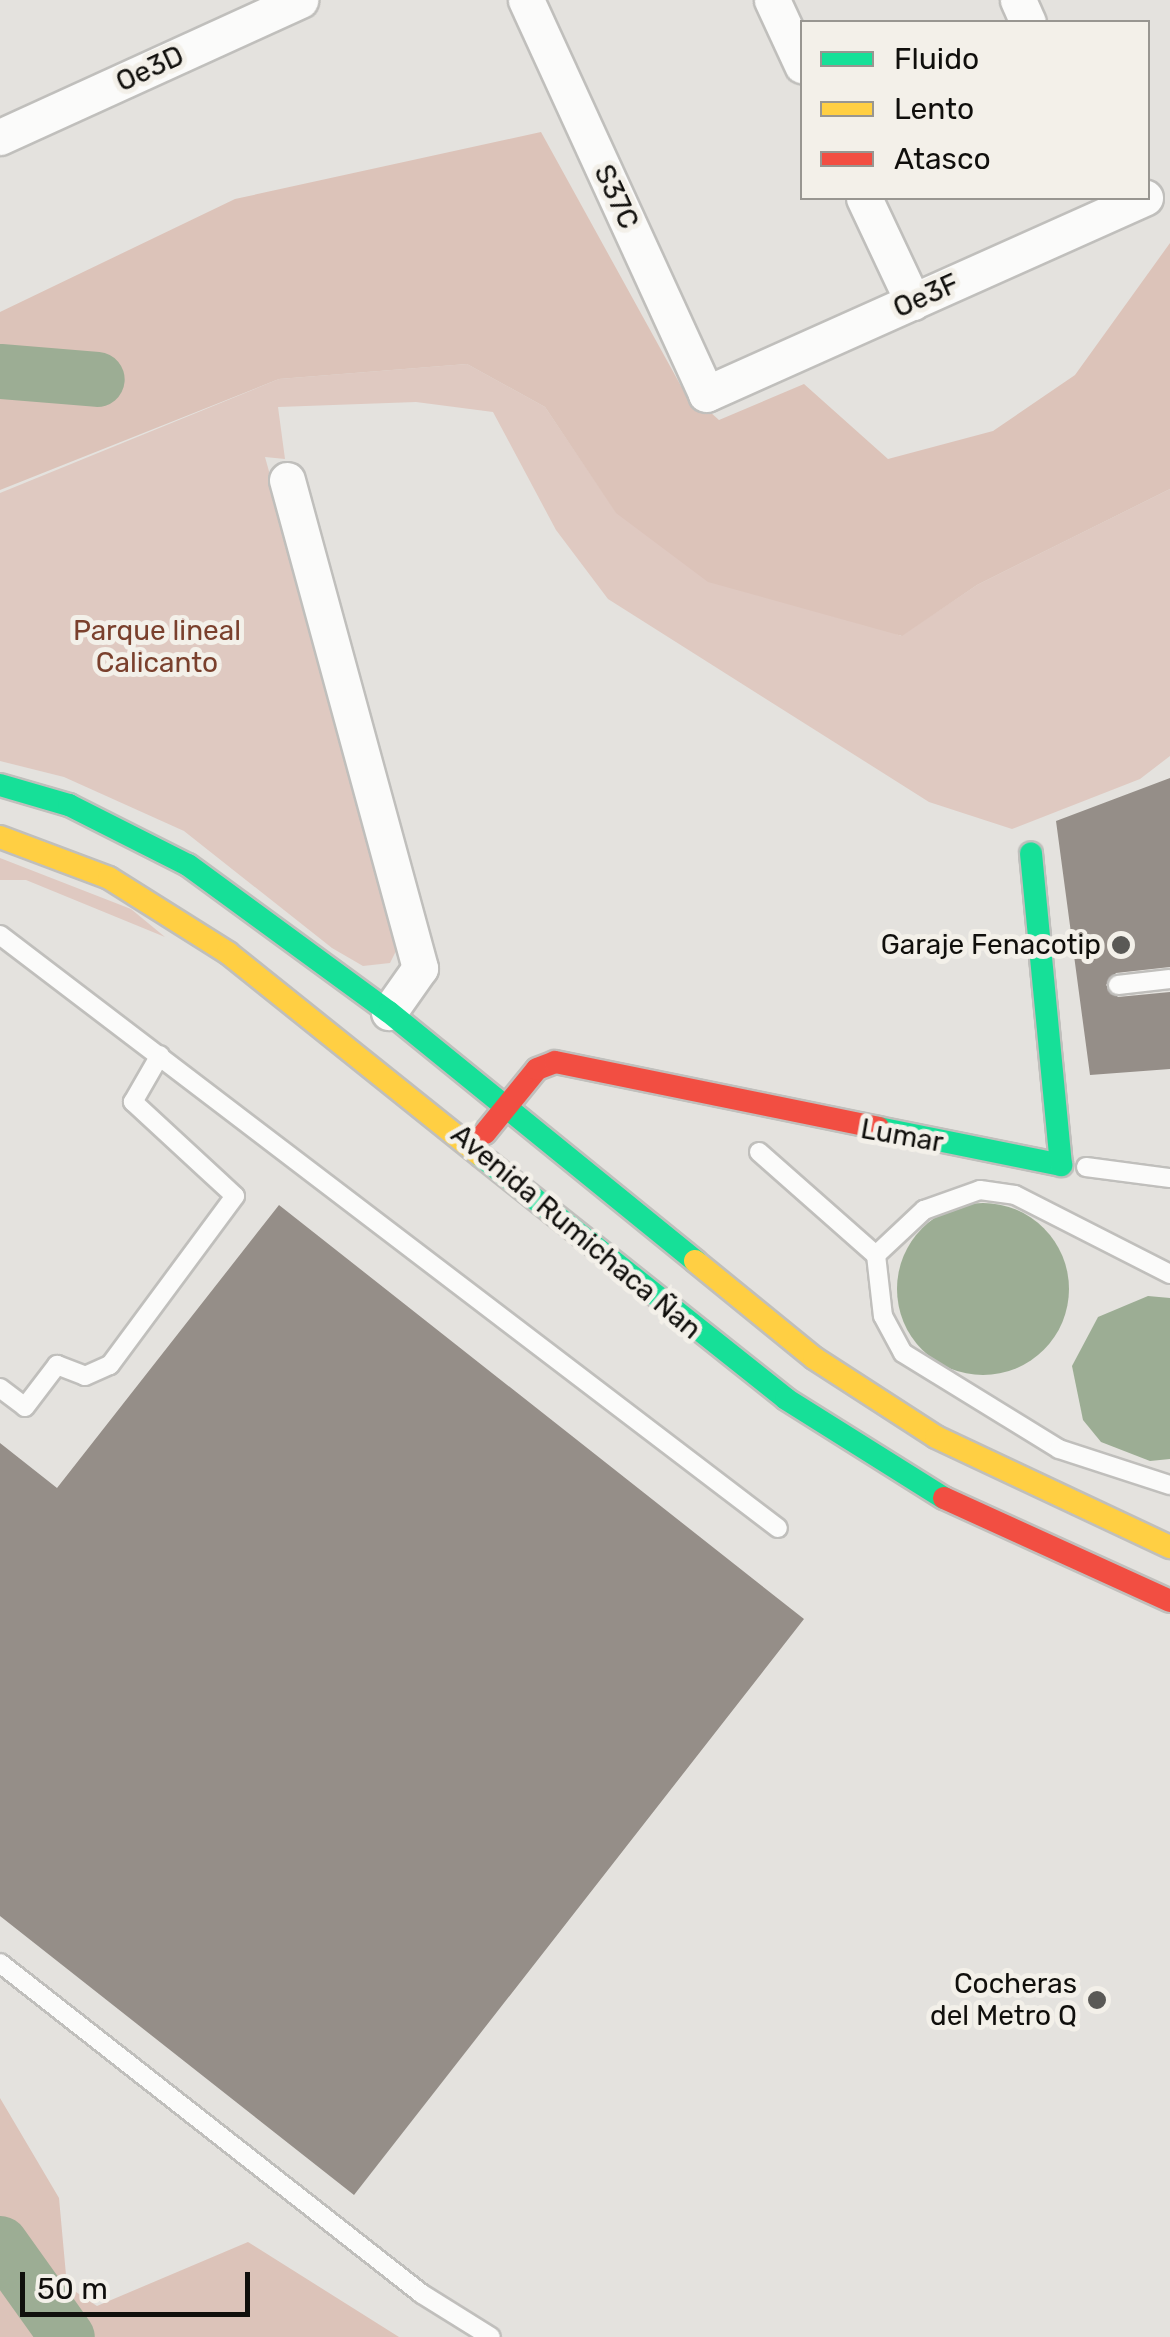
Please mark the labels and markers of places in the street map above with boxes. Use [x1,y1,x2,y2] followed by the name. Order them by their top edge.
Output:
[881,928,1101,962] place label: Garaje Fenacotip
[1110,934,1132,956] marker: Garaje Fenacotip
[930,1967,1077,2033] place label: Cocheras del Metro Q
[1086,1989,1108,2011] marker: Cocheras del Metro Q

